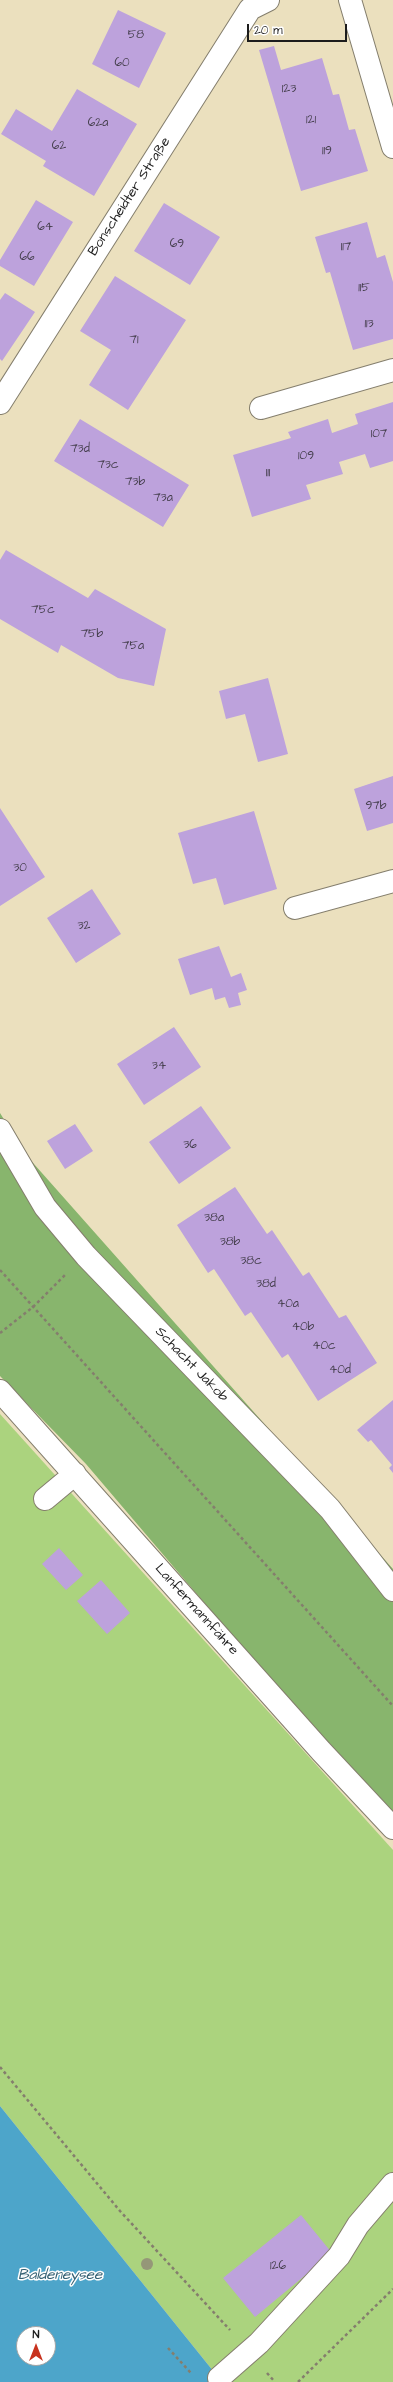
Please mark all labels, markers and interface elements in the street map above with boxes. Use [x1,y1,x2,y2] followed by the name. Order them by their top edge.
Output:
[249,16,349,42] scale bar
[254,22,283,39] text: 20 m
[128,28,144,42] house number: 58
[114,56,130,70] house number: 60
[282,82,296,96] house number: 123
[306,113,316,127] house number: 121
[88,116,108,130] house number: 62a
[85,135,175,259] street label: Bonscheidter Straße
[52,139,66,153] house number: 62
[322,144,332,158] house number: 119
[37,220,53,234] house number: 64
[170,237,184,251] house number: 69
[341,240,351,254] house number: 117
[19,250,35,264] house number: 66
[358,281,370,295] house number: 115
[364,317,374,331] house number: 113
[130,333,138,347] house number: 71
[371,427,387,441] house number: 107
[70,442,90,456] house number: 73d
[298,449,314,463] house number: 109
[97,458,119,472] house number: 73c
[266,466,270,480] house number: 111
[125,475,145,489] house number: 73b
[153,491,173,505] house number: 73a
[31,603,55,617] house number: 75c
[81,627,103,641] house number: 75b
[122,639,144,653] house number: 75a
[366,799,386,813] house number: 97b
[13,861,27,875] house number: 30
[78,919,90,933] house number: 32
[152,1059,166,1073] house number: 34
[183,1138,197,1152] house number: 36
[204,1211,224,1225] house number: 38a
[220,1235,240,1249] house number: 38b
[240,1254,262,1268] house number: 38c
[256,1277,276,1291] house number: 38d
[277,1297,299,1311] house number: 40a
[292,1320,314,1334] house number: 40b
[151,1324,231,1406] street label: Schacht Jakob
[312,1339,336,1353] house number: 40c
[329,1363,351,1377] house number: 40d
[151,1561,241,1659] street label: Lanfermannfähre
[270,2259,286,2273] house number: 126
[18,2267,102,2285] water label: Baldeneysee
[16,2326,56,2366] north arrow
[33,2327,39,2342] text: N

